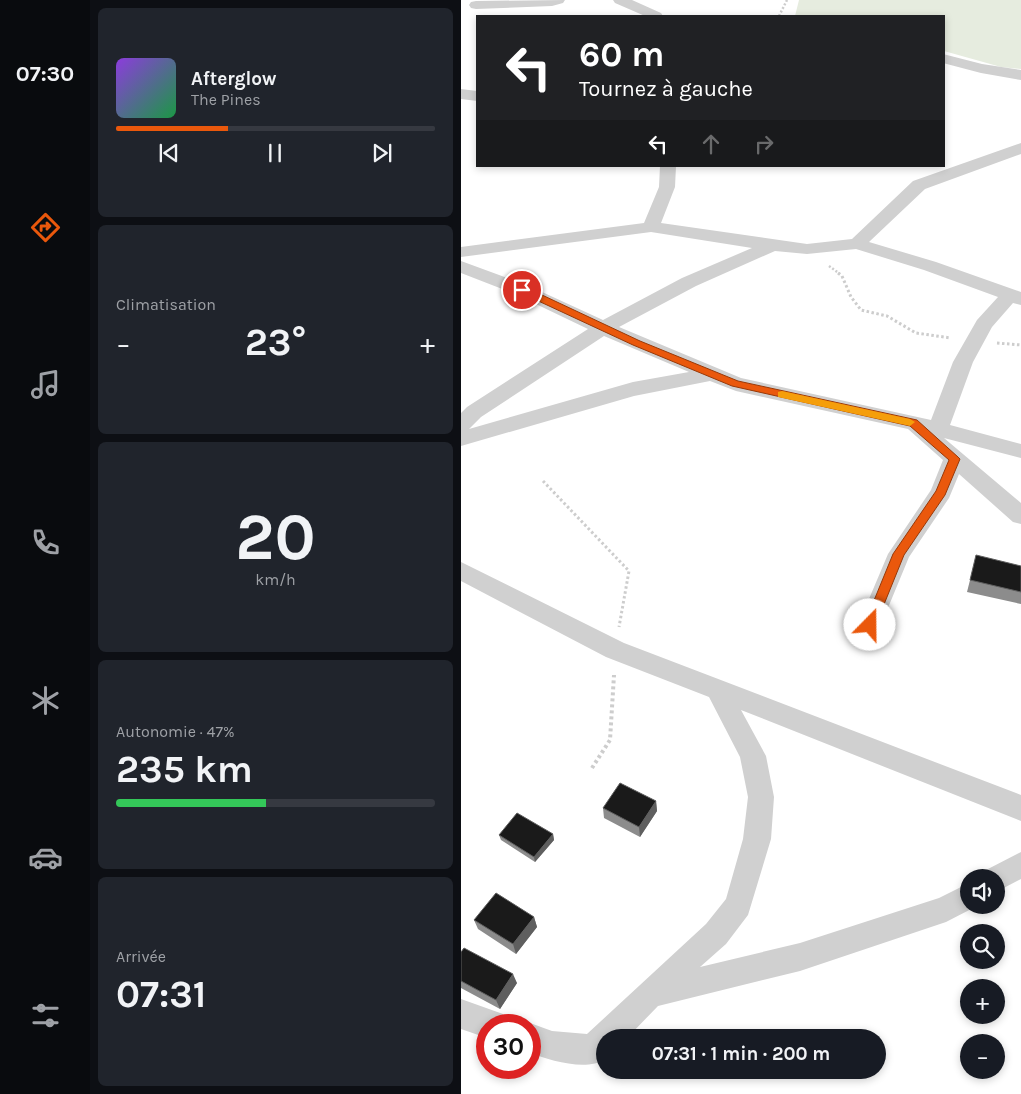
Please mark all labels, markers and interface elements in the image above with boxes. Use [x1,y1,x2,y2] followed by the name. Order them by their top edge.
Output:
[579,34,664,75] text: 60 m
[496,35,561,100] icon: left
[16,61,74,87] text: 07:30
[191,68,277,90] text: Afterglow
[579,76,753,102] text: Tournez à gauche
[191,90,261,109] text: The Pines
[644,130,672,158] icon: left
[697,130,725,158] icon: ahead
[750,130,778,158] icon: right
[155,139,183,167] icon: previous
[261,139,289,167] icon: pause
[368,139,396,167] icon: next
[28,210,63,245] icon: directions
[501,269,543,311] pin
[508,276,536,304] icon: arrive
[116,295,216,314] text: Climatisation
[245,320,306,365] text: 23°
[116,327,131,360] text: −
[420,327,435,360] text: +
[28,367,63,402] icon: music
[235,499,316,575] text: 20
[28,525,63,560] icon: phone
[255,570,296,589] text: km/h
[843,598,895,650] position arrow
[28,683,63,718] icon: climate
[116,722,235,741] text: Autonomie · 47%
[116,747,253,792] text: 235 km
[28,840,63,875] icon: car
[960,869,1005,1079] map controls
[960,869,1005,914] button: sound
[960,924,1005,969] button: search
[116,947,166,966] text: Arrivée
[116,972,206,1017] text: 07:31
[960,979,1005,1024] button: +
[28,998,63,1033] icon: filters
[476,1014,541,1079] speed limit sign: 30
[960,1034,1005,1079] button: −
[652,1043,830,1065] text: 07:31 · 1 min · 200 m

